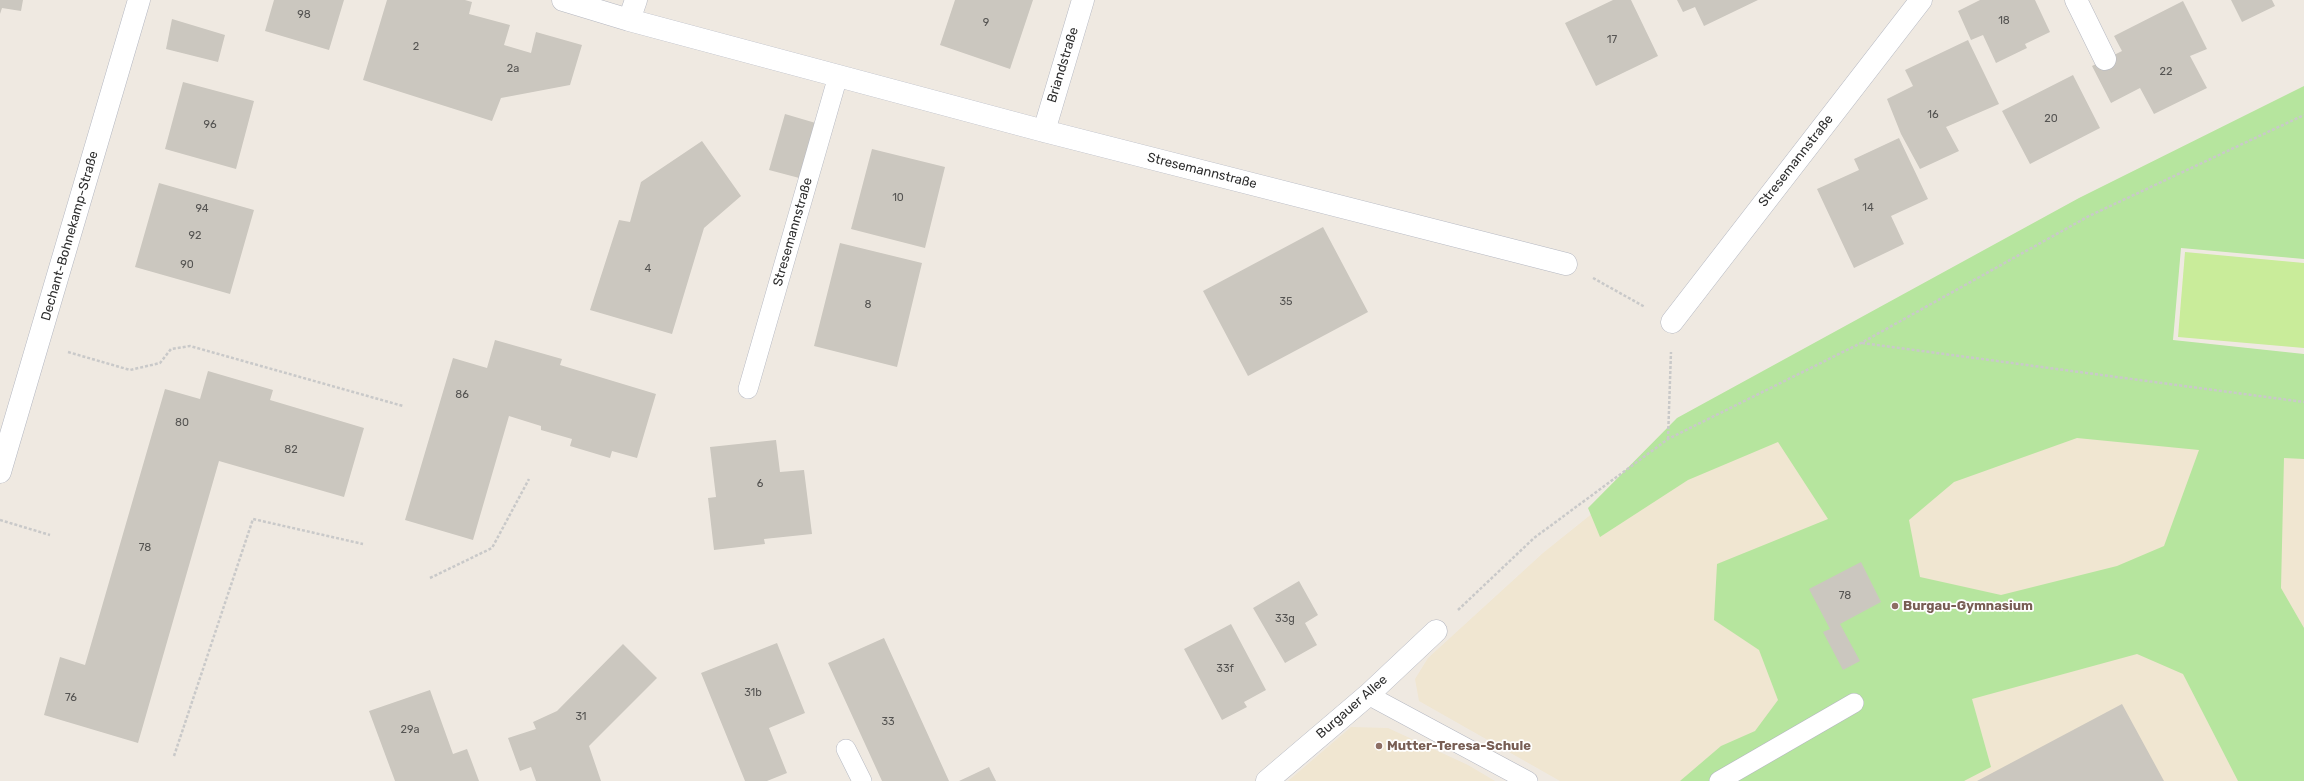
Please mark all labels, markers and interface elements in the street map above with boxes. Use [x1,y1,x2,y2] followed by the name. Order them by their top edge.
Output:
[297,8,311,22] house number: 98
[1998,14,2010,28] house number: 18
[983,16,989,30] house number: 9
[1044,25,1082,105] street label: Briandstraße
[1607,33,1617,47] house number: 17
[413,40,419,54] house number: 2
[507,62,519,76] house number: 2a
[2160,65,2172,79] house number: 22
[1927,108,1939,122] house number: 16
[1755,112,1837,210] street label: Stresemannstraße
[2044,112,2058,126] house number: 20
[203,118,217,132] house number: 96
[38,149,102,323] street label: Dechant-Bohnekamp-Straße
[1146,150,1258,192] street label: Stresemannstraße
[770,176,816,288] street label: Stresemannstraße
[892,191,904,205] house number: 10
[1862,201,1874,215] house number: 14
[195,202,209,216] house number: 94
[189,229,201,243] house number: 92
[180,258,194,272] house number: 90
[645,262,651,276] house number: 4
[1279,295,1293,309] house number: 35
[865,298,871,312] house number: 8
[455,388,469,402] house number: 86
[175,416,189,430] house number: 80
[284,443,298,457] house number: 82
[757,477,763,491] house number: 6
[139,541,151,555] house number: 78
[1839,589,1851,603] house number: 78
[1903,598,2033,614] place label: Burgau-Gymnasium
[1890,601,1900,611] marker: Burgau-Gymnasium
[1275,612,1295,626] house number: 33g
[1216,662,1234,676] house number: 33f
[1313,672,1391,742] street label: Burgauer Allee
[744,686,762,700] house number: 31b
[65,691,77,705] house number: 76
[575,710,587,724] house number: 31
[881,715,895,729] house number: 33
[400,723,420,737] house number: 29a
[1387,738,1531,754] place label: Mutter-Teresa-Schule
[1374,741,1384,751] marker: Mutter-Teresa-Schule

